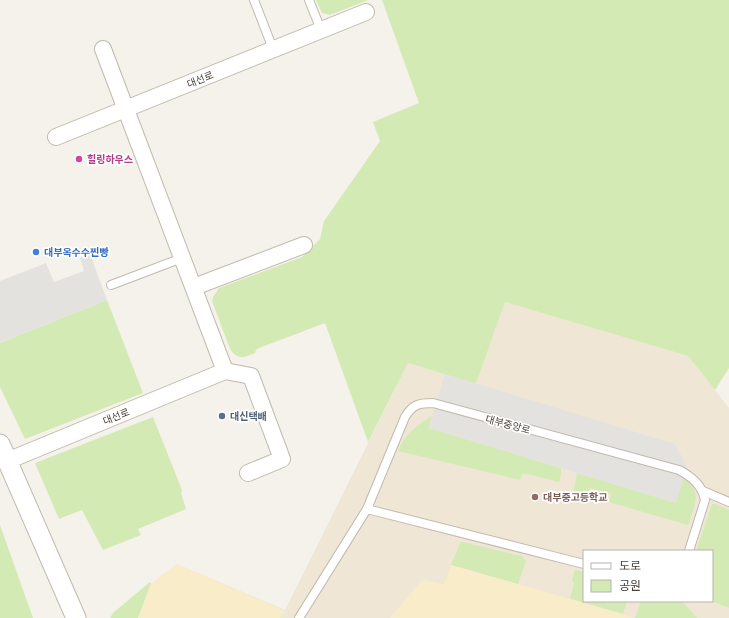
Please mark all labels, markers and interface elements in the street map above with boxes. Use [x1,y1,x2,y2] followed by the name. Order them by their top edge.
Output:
[185,69,215,90] street label: 대선로
[87,153,133,165] place label: 힐링하우스
[74,154,84,164] marker: 힐링하우스
[31,247,41,257] marker: 대부옥수수찐빵
[44,247,109,258] place label: 대부옥수수찐빵
[101,406,131,427] street label: 대선로
[217,411,227,421] marker: 대신택배
[230,411,267,422] place label: 대신택배
[484,413,532,436] street label: 대부중앙로
[543,491,607,503] place label: 대부중고등학교
[530,492,540,502] marker: 대부중고등학교
[583,550,713,602] legend
[619,559,641,573] text: 도로
[619,579,641,593] text: 공원

